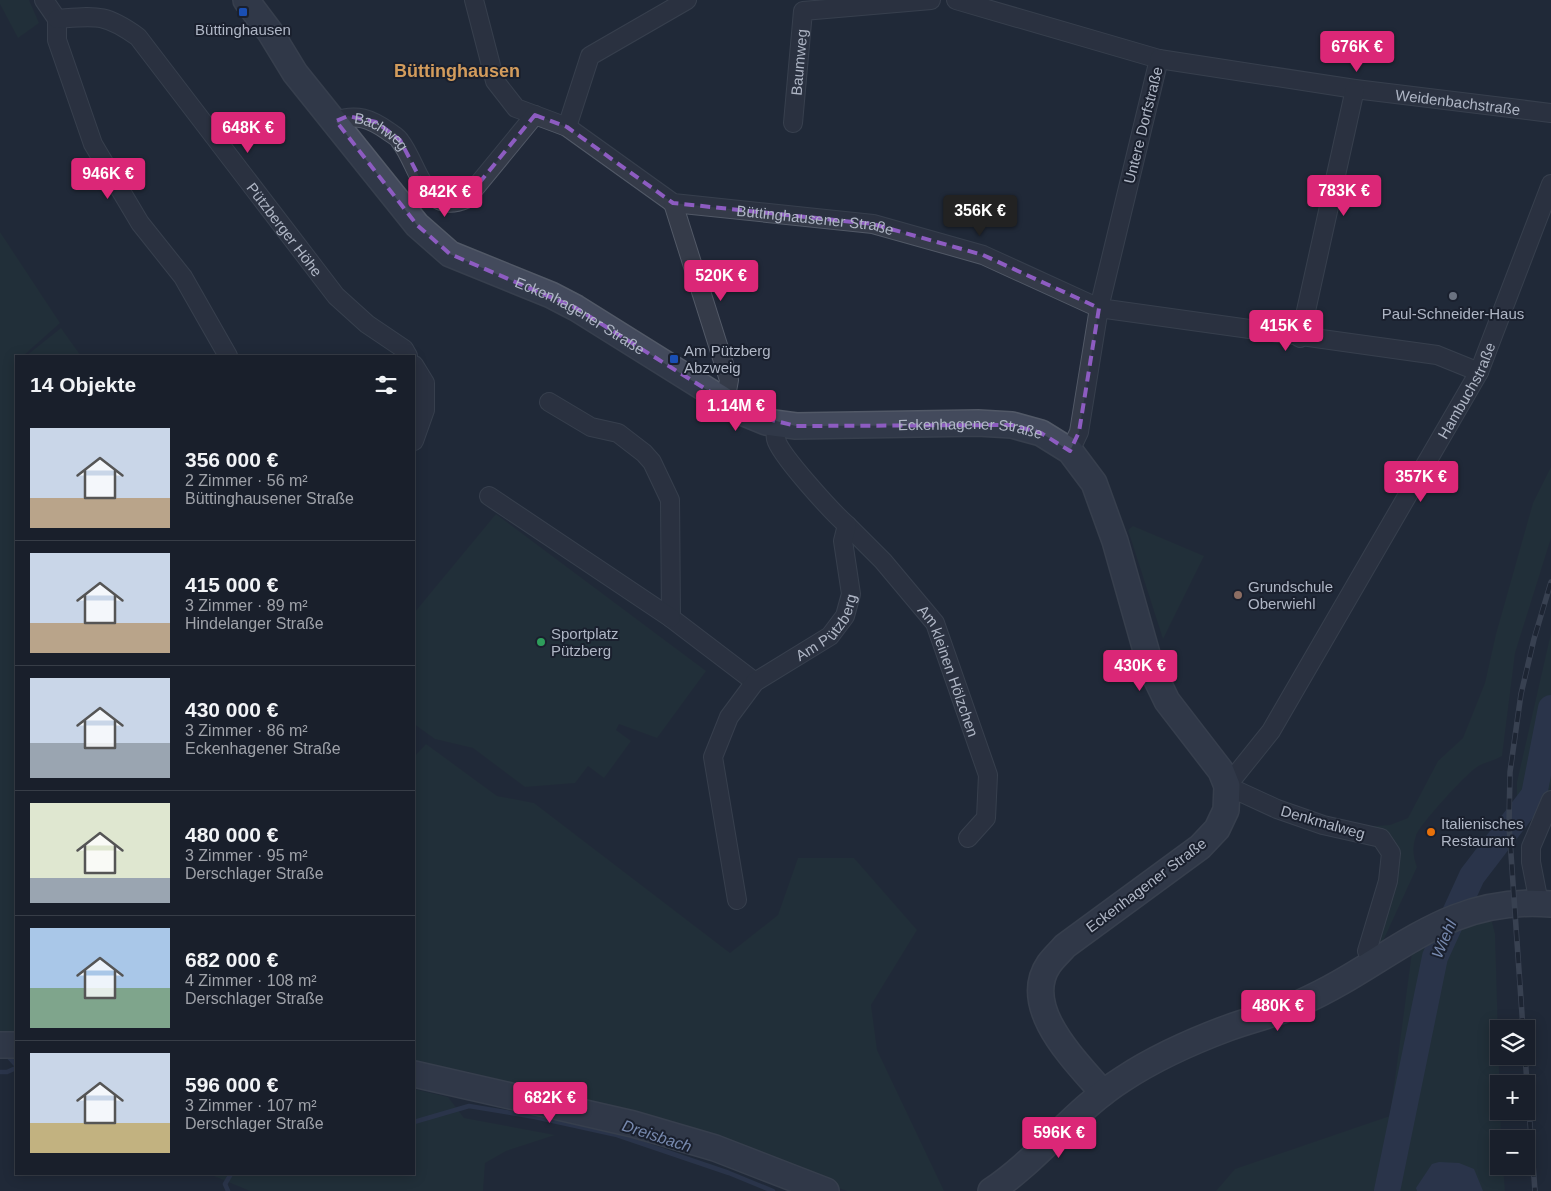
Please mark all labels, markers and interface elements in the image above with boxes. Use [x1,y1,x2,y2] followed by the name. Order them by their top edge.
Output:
[237,6,249,18] marker: Büttinghausen
[195,21,291,38] place label: Büttinghausen
[787,28,810,96] street label: Baumweg
[1316,30,1398,73] pin: 676K €
[1331,38,1383,55] text: 676K €
[394,61,520,81] district label: Büttinghausen
[1120,65,1166,185] street label: Untere Dorfstraße
[1395,86,1521,118] street label: Weidenbachstraße
[353,109,412,153] street label: Bachweg
[207,112,289,154] pin: 648K €
[222,119,274,136] text: 648K €
[67,158,149,200] pin: 946K €
[82,165,134,182] text: 946K €
[1303,174,1385,217] pin: 783K €
[404,176,486,218] pin: 842K €
[244,179,326,279] street label: Pützberger Höhe
[1318,182,1370,199] text: 783K €
[419,183,471,200] text: 842K €
[939,194,1021,237] pin: 356K €
[736,201,896,238] street label: Büttinghausener Straße
[954,202,1006,219] text: 356K €
[680,260,762,302] pin: 520K €
[695,267,747,284] text: 520K €
[513,273,648,358] street label: Eckenhagener Straße
[1447,290,1459,302] marker: Paul-Schneider-Haus
[1382,305,1524,322] place label: Paul-Schneider-Haus
[1245,310,1327,352] pin: 415K €
[1260,317,1312,334] text: 415K €
[1434,340,1498,442] street label: Hambuchstraße
[684,342,771,376] place label: Am Pützberg Abzweig
[668,353,680,365] marker: Am Pützberg Abzweig
[372,371,400,399] icon: filters
[30,373,136,396] text: 14 Objekte
[690,390,782,432] pin: 1.14M €
[707,397,765,414] text: 1.14M €
[898,414,1045,442] street label: Eckenhagener Straße
[70,448,130,508] icon: home
[185,448,278,471] text: 356 000 €
[1380,460,1462,503] pin: 357K €
[1395,468,1447,485] text: 357K €
[185,472,308,489] text: 2 Zimmer · 56 m²
[185,490,354,507] text: Büttinghausener Straße
[70,573,130,633] icon: home
[185,573,278,596] text: 415 000 €
[1248,578,1333,612] place label: Grundschule Oberwiehl
[1232,589,1244,601] marker: Grundschule Oberwiehl
[792,592,859,664] street label: Am Pützberg
[185,597,308,614] text: 3 Zimmer · 89 m²
[915,601,982,739] street label: Am kleinen Hölzchen
[185,615,324,632] text: Hindelanger Straße
[551,625,619,659] place label: Sportplatz Pützberg
[535,636,547,648] marker: Sportplatz Pützberg
[1099,650,1181,692] pin: 430K €
[1114,657,1166,674] text: 430K €
[70,698,130,758] icon: home
[185,698,278,721] text: 430 000 €
[185,722,308,739] text: 3 Zimmer · 86 m²
[185,740,341,757] text: Eckenhagener Straße
[1279,802,1367,842] street label: Denkmalweg
[1441,815,1524,849] place label: Italienisches Restaurant
[70,823,130,883] icon: home
[185,823,278,846] text: 480 000 €
[1425,826,1437,838] marker: Italienisches Restaurant
[1083,834,1209,936] street label: Eckenhagener Straße
[185,847,308,864] text: 3 Zimmer · 95 m²
[185,865,324,882] text: Derschlager Straße
[1428,917,1460,961] water label: Wiehl
[70,948,130,1008] icon: home
[185,948,278,971] text: 682 000 €
[185,972,317,989] text: 4 Zimmer · 108 m²
[185,990,324,1007] text: Derschlager Straße
[1237,990,1319,1032] pin: 480K €
[1252,997,1304,1014] text: 480K €
[1490,1020,1535,1175] map controls
[1490,1020,1535,1065] button: layers
[70,1073,130,1133] icon: home
[185,1073,278,1096] text: 596 000 €
[1490,1075,1535,1120] button: +
[509,1082,591,1124] pin: 682K €
[524,1089,576,1106] text: 682K €
[185,1097,317,1114] text: 3 Zimmer · 107 m²
[185,1115,324,1132] text: Derschlager Straße
[1018,1116,1100,1159] pin: 596K €
[620,1117,694,1155] water label: Dreisbach
[1033,1124,1085,1141] text: 596K €
[1490,1130,1535,1175] button: −

